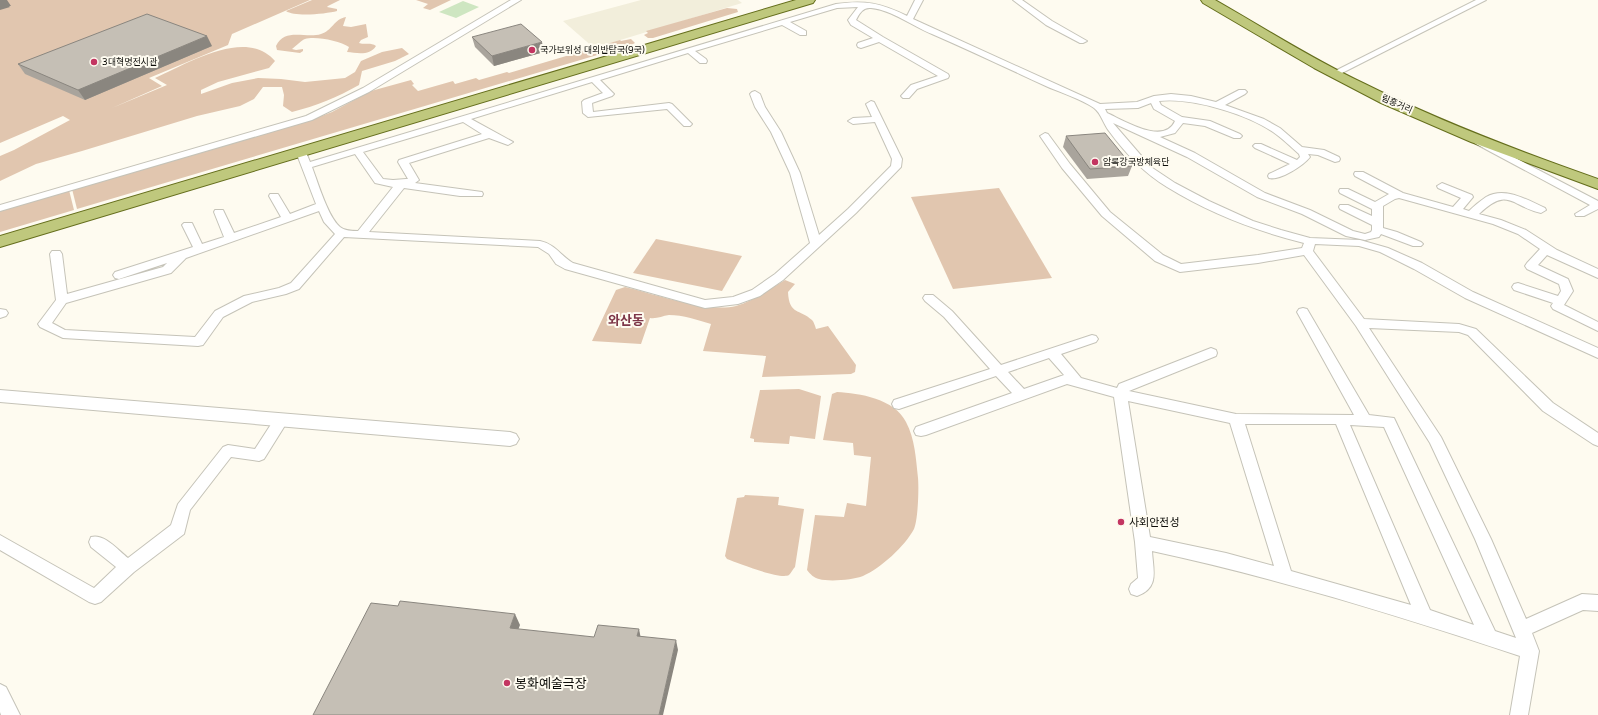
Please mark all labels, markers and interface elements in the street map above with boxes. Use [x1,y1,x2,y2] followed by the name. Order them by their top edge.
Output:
[527,45,537,55] marker: 국가보위성 대외반탐국(9국)
[540,45,645,56] place label: 국가보위성 대외반탐국(9국)
[89,57,99,67] marker: 3대혁명전시관
[102,57,158,68] place label: 3대혁명전시관
[1379,93,1414,116] street label: 림흥거리
[1090,157,1100,167] marker: 압록강국방체육단
[1103,157,1170,168] place label: 압록강국방체육단
[608,313,644,329] district label: 와산동
[1129,516,1180,529] place label: 사회안전성
[1116,517,1126,527] marker: 사회안전성
[515,676,587,692] place label: 봉화예술극장
[502,678,512,688] marker: 봉화예술극장

